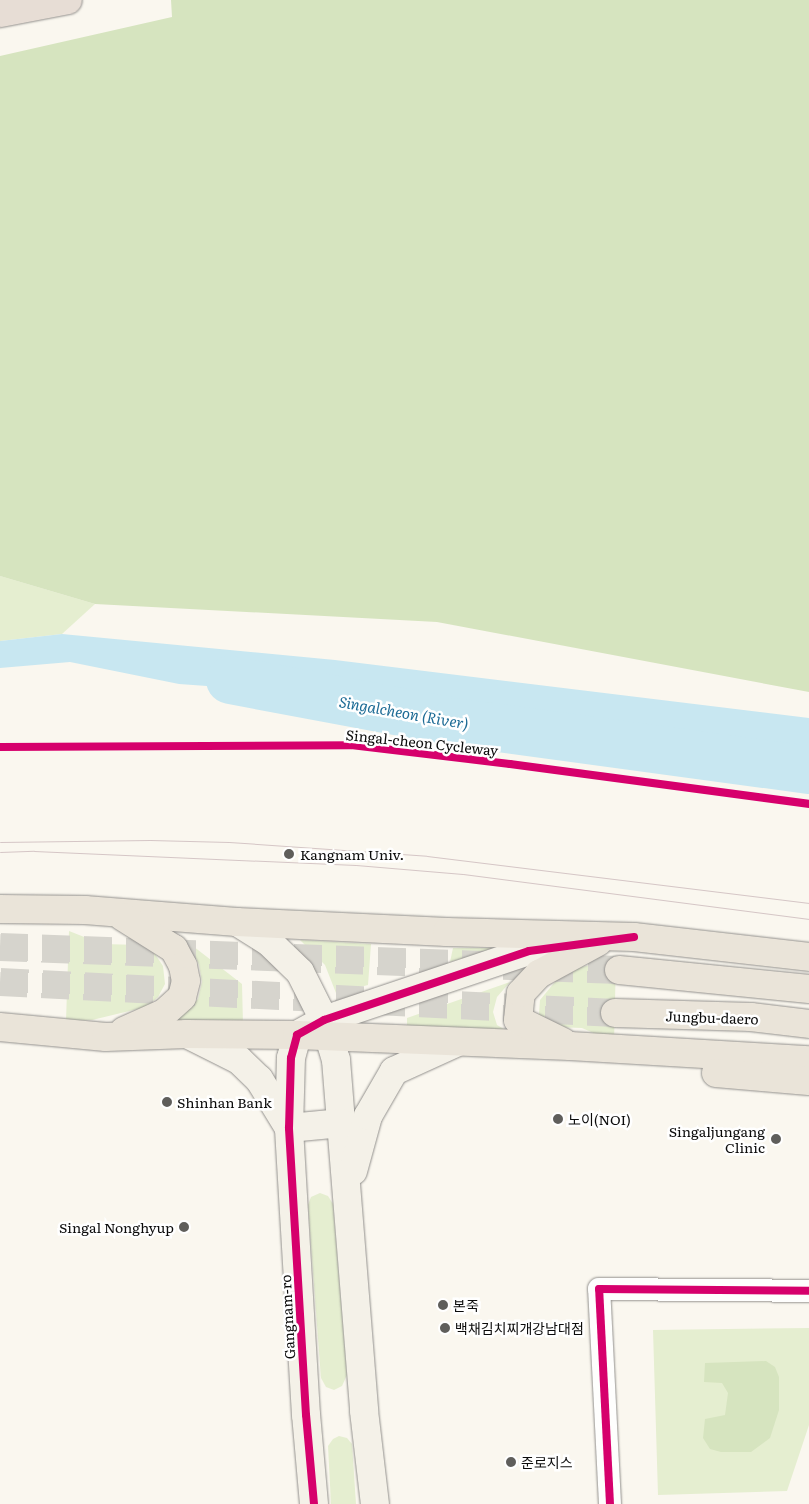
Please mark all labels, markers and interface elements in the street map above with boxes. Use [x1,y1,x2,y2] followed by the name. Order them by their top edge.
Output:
[338,692,470,732] water label: Singalcheon (River)
[345,726,499,758] street label: Singal-cheon Cycleway
[300,846,404,862] place label: Kangnam Univ.
[282,847,296,861] marker: Kangnam Univ.
[665,1007,759,1027] street label: Jungbu-daero
[177,1094,272,1110] place label: Shinhan Bank
[161,1096,173,1108] marker: Shinhan Bank
[568,1111,631,1127] place label: 노이(NOI)
[552,1113,564,1125] marker: 노이(NOI)
[669,1123,765,1156] place label: Singaljungang Clinic
[769,1132,783,1146] marker: Singaljungang Clinic
[59,1219,174,1235] place label: Singal Nonghyup
[178,1221,190,1233] marker: Singal Nonghyup
[276,1274,298,1360] street label: Gangnam-ro
[453,1297,479,1313] place label: 본죽
[437,1299,449,1311] marker: 본죽
[455,1320,584,1336] place label: 백채김치찌개강남대점
[439,1322,451,1334] marker: 백채김치찌개강남대점
[521,1454,573,1470] place label: 준로지스
[505,1456,517,1468] marker: 준로지스

